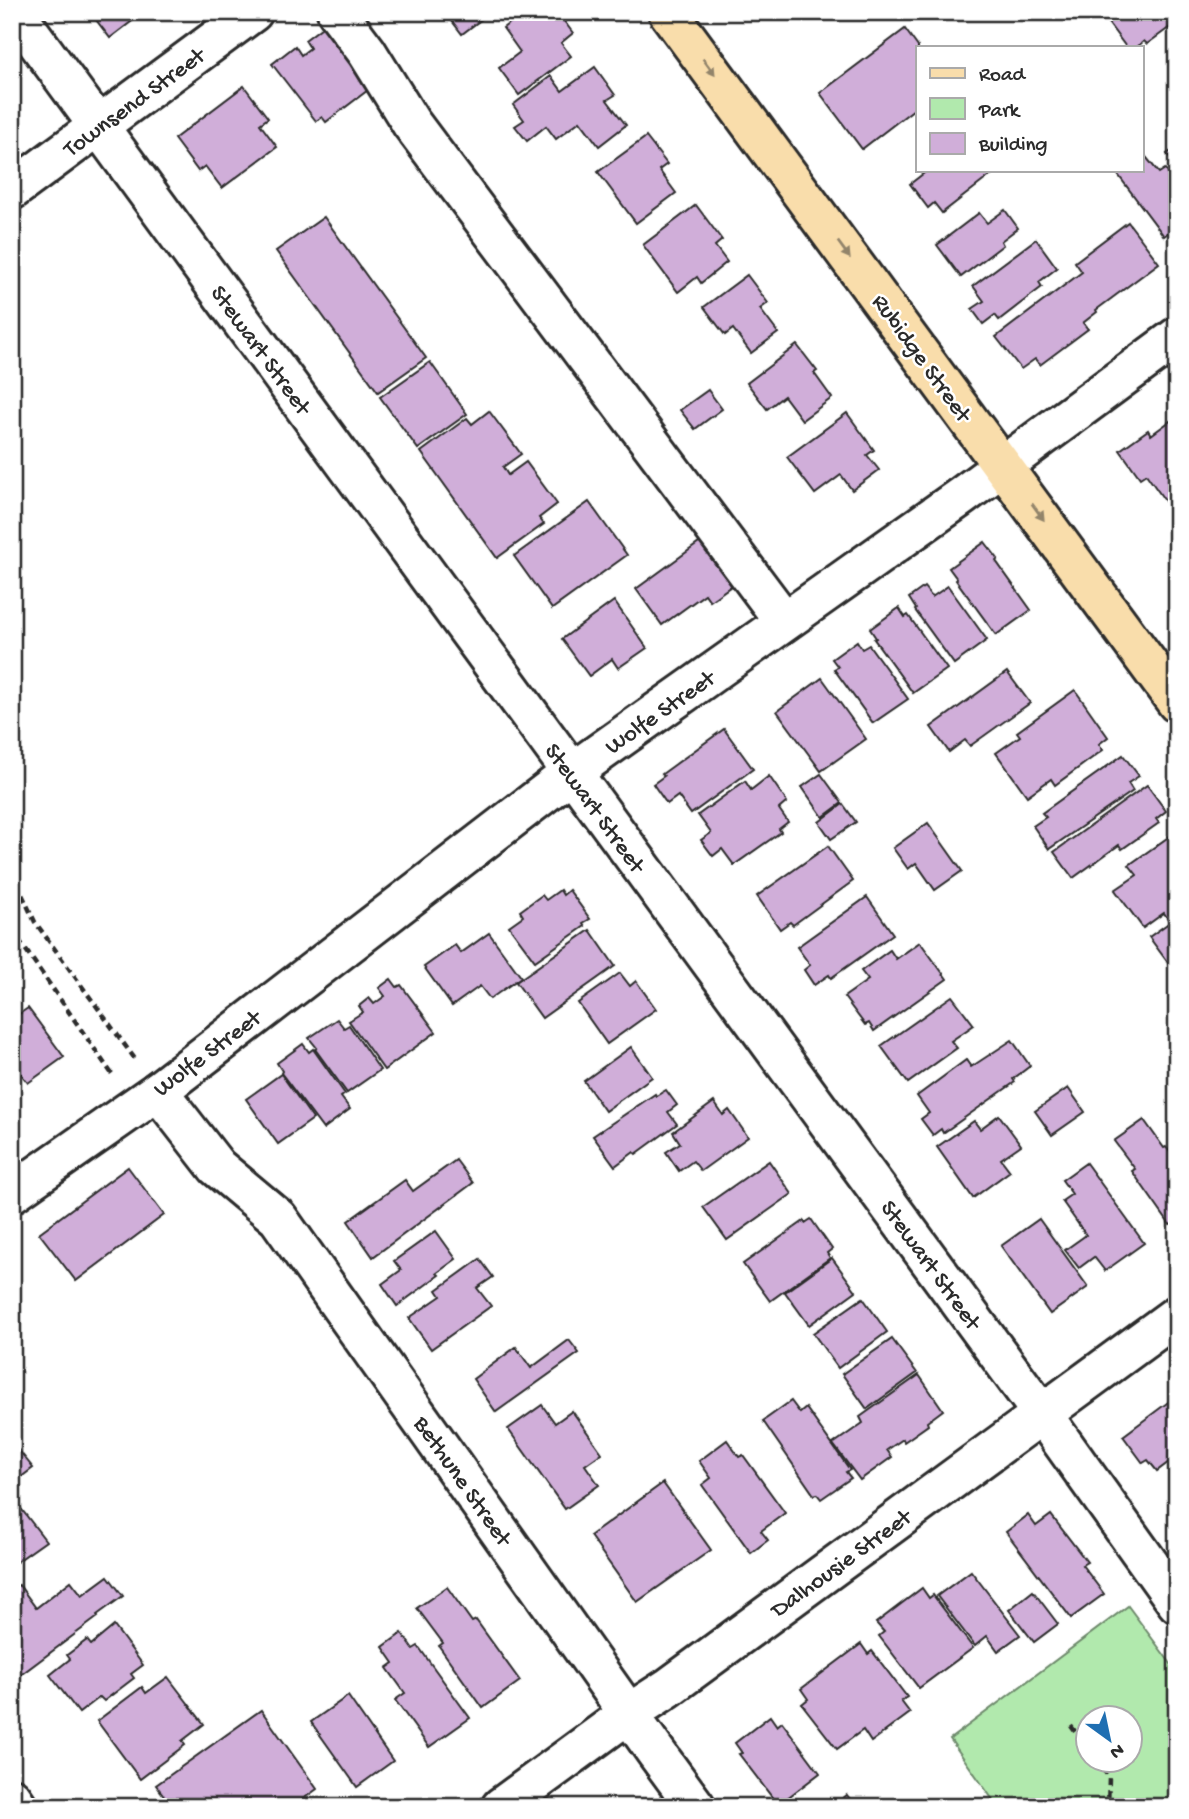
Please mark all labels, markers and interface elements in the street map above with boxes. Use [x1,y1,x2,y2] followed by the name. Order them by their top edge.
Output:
[57,41,213,166] street label: Townsend Street
[916,46,1144,172] legend
[702,58,716,76] one-way arrow
[979,64,1027,89] text: Road
[978,100,1022,125] text: Park
[978,134,1048,159] text: Building
[837,241,851,259] one-way arrow
[202,281,317,423] street label: Stewart Street
[864,289,978,431] street label: Rubidge Street
[1030,503,1044,521] one-way arrow
[600,664,723,762] street label: Wolfe Street
[536,739,651,881] street label: Stewart Street
[148,1004,270,1105] street label: Wolfe Street
[872,1196,987,1338] street label: Stewart Street
[405,1411,518,1554] street label: Bethune Street
[764,1503,920,1627] street label: Dalhousie Street
[1074,1703,1144,1773] north arrow
[1105,1737,1128,1763] text: N

